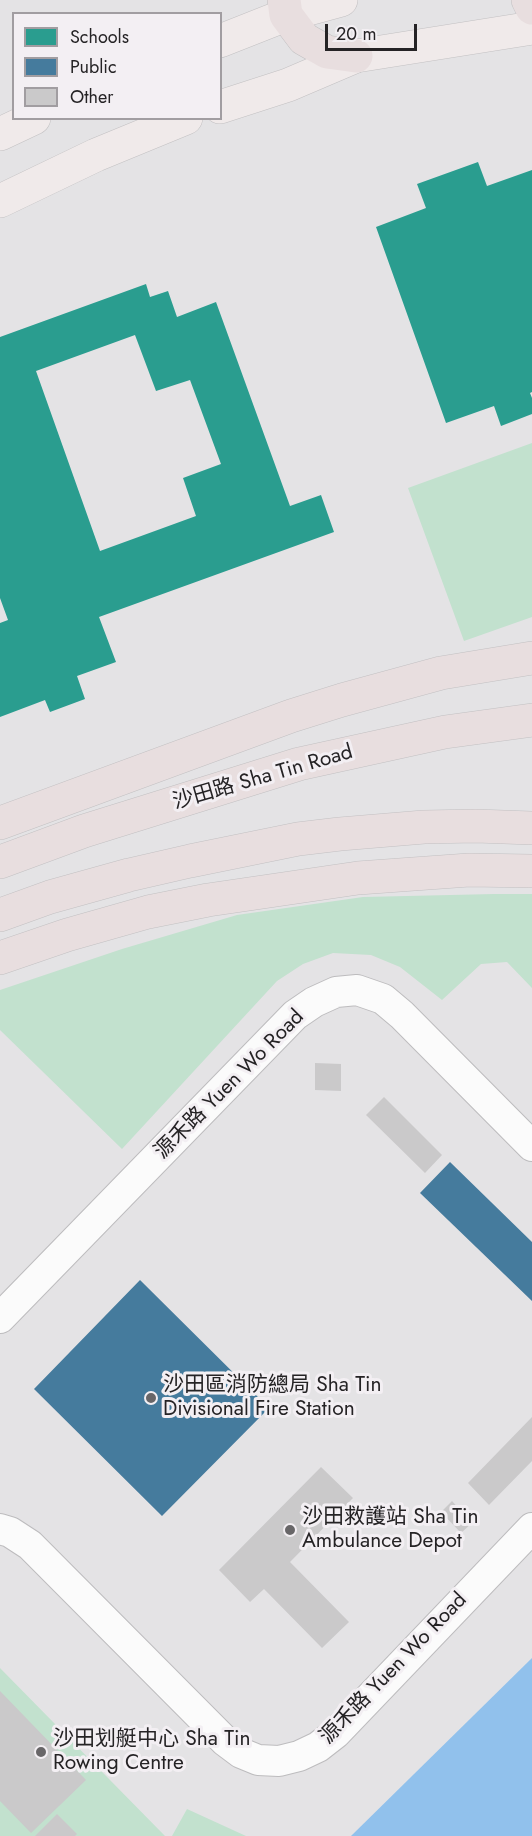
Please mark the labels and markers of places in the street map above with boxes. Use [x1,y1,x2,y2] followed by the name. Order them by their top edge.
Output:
[163,1373,381,1423] place label: 沙田區消防總局 Sha Tin Divisional Fire Station
[144,1391,158,1405] marker: 沙田區消防總局 Sha Tin Divisional Fire Station
[302,1505,478,1555] place label: 沙田救護站 Sha Tin Ambulance Depot
[283,1523,297,1537] marker: 沙田救護站 Sha Tin Ambulance Depot
[53,1727,250,1777] place label: 沙田划艇中心 Sha Tin Rowing Centre
[34,1745,48,1759] marker: 沙田划艇中心 Sha Tin Rowing Centre

